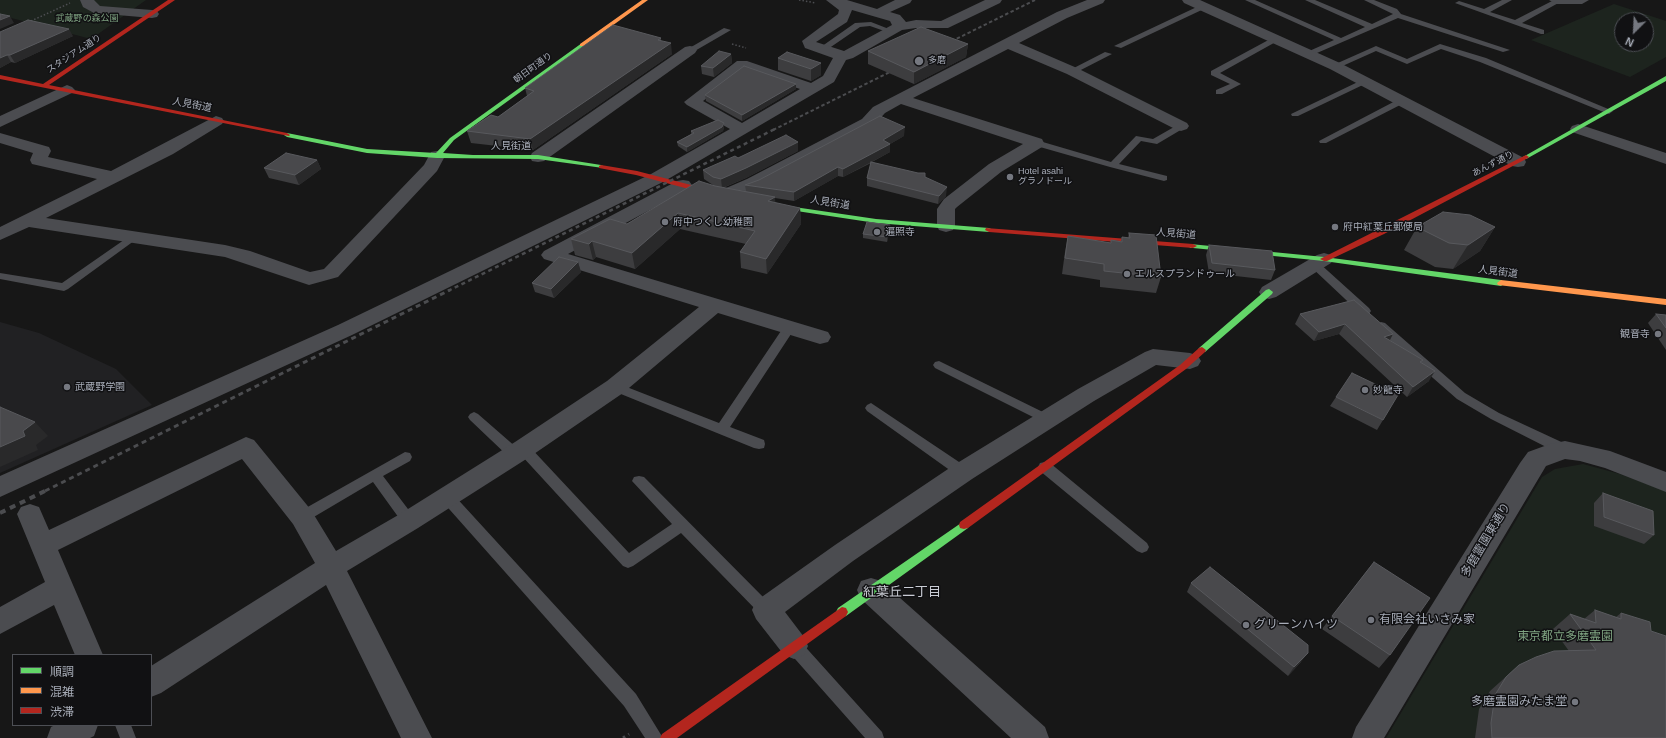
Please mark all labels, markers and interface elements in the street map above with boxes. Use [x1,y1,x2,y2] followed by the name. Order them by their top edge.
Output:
[1614,12,1654,52] north arrow
[56,14,118,24] park label: 武蔵野の森公園
[45,32,103,76] street label: スタジアム通り
[1623,35,1636,49] text: N
[512,50,554,86] street label: 朝日町通り
[913,55,925,67] marker: 多磨
[928,56,946,66] place label: 多磨
[171,95,213,115] street label: 人見街道
[491,140,531,152] street label: 人見街道
[1471,149,1515,179] street label: あんず通り
[1018,167,1072,188] place label: Hotel asahi グラノドール
[1005,172,1015,182] marker: Hotel asahi グラノドール
[809,194,851,212] street label: 人見街道
[673,216,753,228] place label: 府中つくし幼稚園
[660,217,670,227] marker: 府中つくし幼稚園
[1343,221,1423,233] place label: 府中紅葉丘郵便局
[1330,222,1340,232] marker: 府中紅葉丘郵便局
[885,226,915,238] place label: 遍照寺
[1156,226,1196,242] street label: 人見街道
[872,227,882,237] marker: 遍照寺
[1477,264,1519,280] street label: 人見街道
[1135,268,1235,280] place label: エルスプランドゥール
[1122,269,1132,279] marker: エルスプランドゥール
[1620,328,1650,340] place label: 観音寺
[1653,329,1663,339] marker: 観音寺
[75,381,125,393] place label: 武蔵野学園
[62,382,72,392] marker: 武蔵野学園
[1373,384,1403,396] place label: 妙龍寺
[1360,385,1370,395] marker: 妙龍寺
[1458,500,1514,580] street label: 多磨霊園東通り
[863,584,941,600] district label: 紅葉丘二丁目
[1379,613,1475,627] place label: 有限会社いさみ家
[1366,615,1376,625] marker: 有限会社いさみ家
[1254,618,1338,632] place label: グリーンハイツ
[1241,620,1251,630] marker: グリーンハイツ
[1517,630,1613,644] park label: 東京都立多磨霊園
[12,654,152,726] legend
[50,665,74,679] text: 順調
[50,685,74,699] text: 混雑
[1471,695,1567,709] place label: 多磨霊園みたま堂
[1570,697,1580,707] marker: 多磨霊園みたま堂
[50,705,74,719] text: 渋滞

